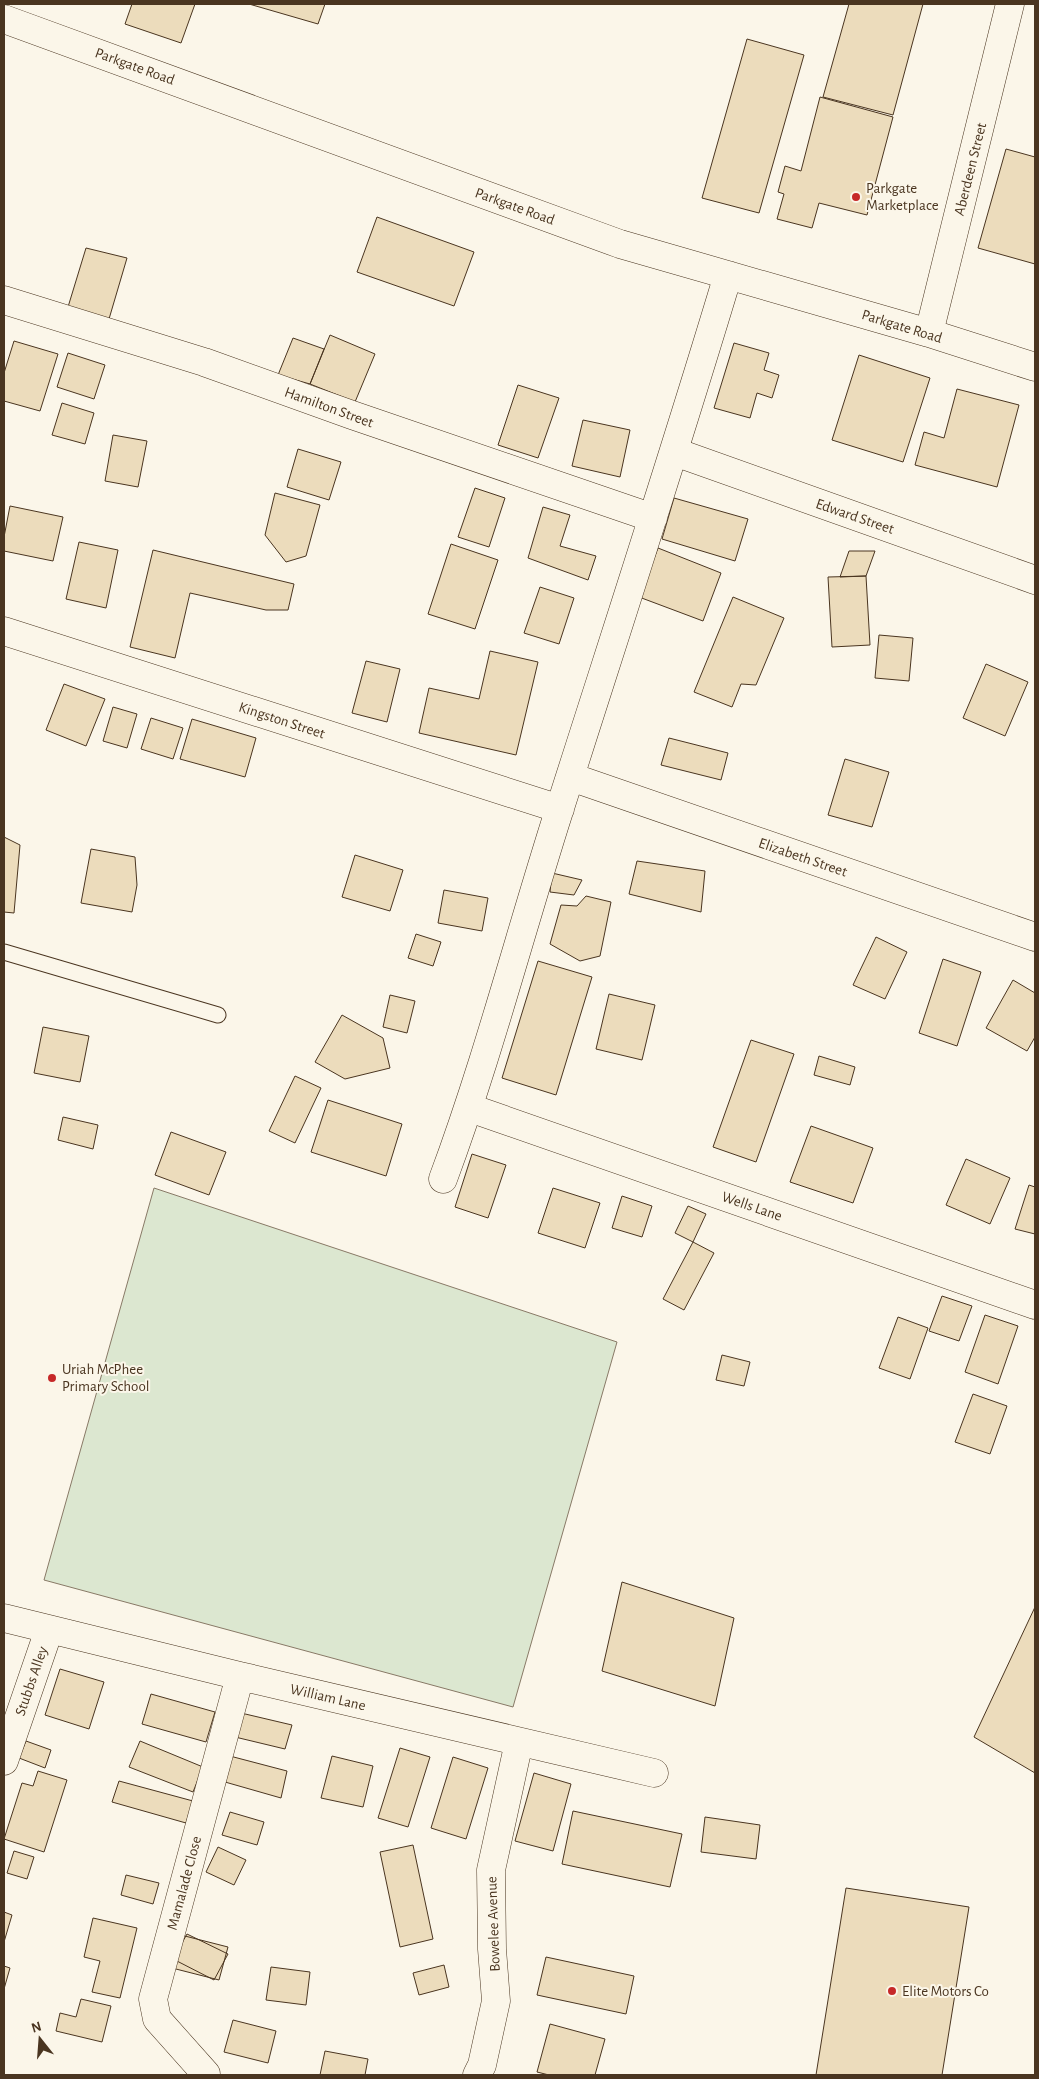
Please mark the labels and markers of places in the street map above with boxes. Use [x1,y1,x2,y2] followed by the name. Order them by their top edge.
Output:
[866,181,939,213] place label: Parkgate Marketplace
[850,191,862,203] marker: Parkgate Marketplace
[62,1362,150,1394] place label: Uriah McPhee Primary School
[46,1372,58,1384] marker: Uriah McPhee Primary School
[902,1984,989,1999] place label: Elite Motors Co
[886,1985,898,1997] marker: Elite Motors Co

